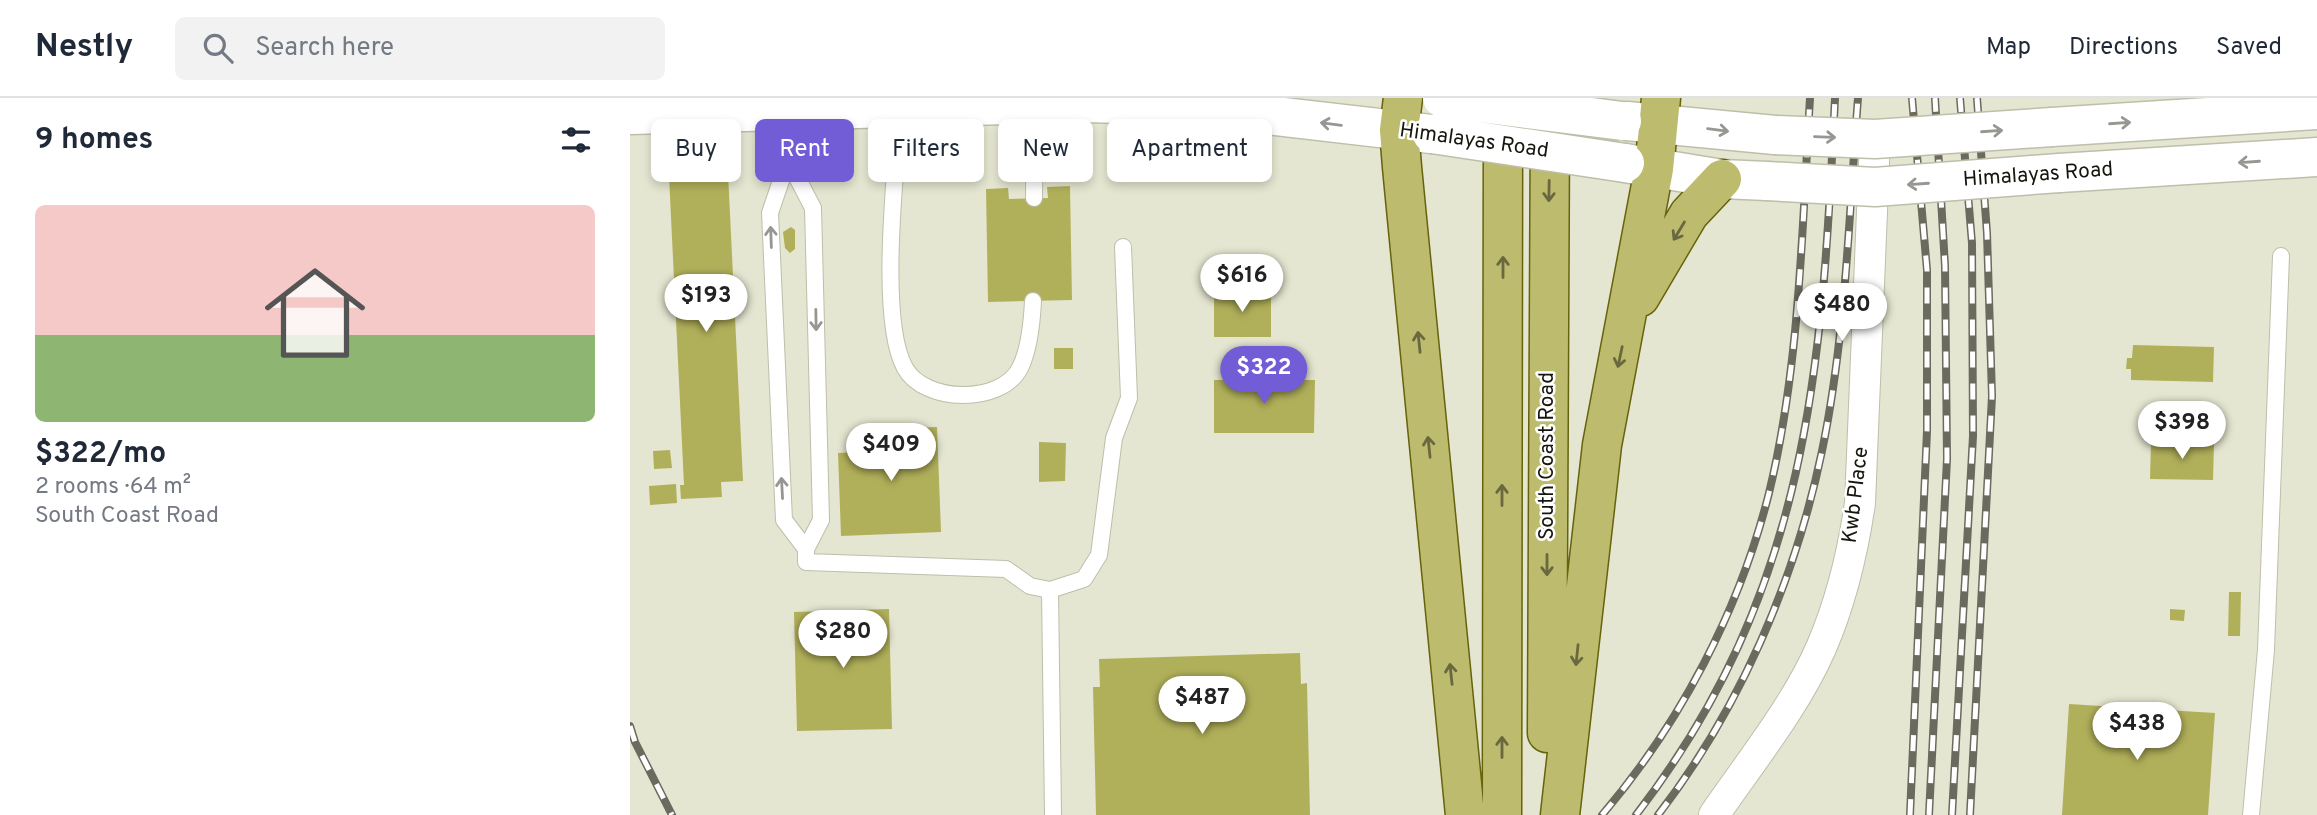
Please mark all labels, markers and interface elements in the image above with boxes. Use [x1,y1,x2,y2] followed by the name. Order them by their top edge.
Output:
[175,17,665,80] search box
[35,27,133,69] text: Nestly
[199,29,237,67] icon: search
[255,32,394,65] text: Search here
[1986,33,2031,63] text: Map
[2069,33,2178,63] text: Directions
[2216,33,2282,63] text: Saved
[2109,116,2131,129] one-way arrow
[1321,117,1343,130] one-way arrow
[1398,117,1550,165] street label: Himalayas Road
[651,119,741,182] chip: Buy
[755,119,854,182] chip: Rent
[868,119,984,182] chip: Filters
[998,119,1093,182] chip: New
[1107,119,1272,182] chip: Apartment
[557,121,595,159] icon: filters
[35,122,153,159] text: 9 homes
[1706,123,1728,136] one-way arrow
[1980,124,2002,137] one-way arrow
[1813,131,1836,144] one-way arrow
[2238,155,2261,168] one-way arrow
[1962,156,2114,194] street label: Himalayas Road
[1907,178,1930,191] one-way arrow
[1542,179,1556,202] one-way arrow
[1672,221,1686,241] one-way arrow
[764,225,777,248] one-way arrow
[252,250,378,376] icon: home
[1201,254,1283,314] pin: $616
[1496,256,1510,279] one-way arrow
[1216,262,1268,291] text: $616
[665,274,747,334] pin: $193
[680,282,732,311] text: $193
[1801,284,1883,343] pin: $480
[1813,291,1871,320] text: $480
[809,308,822,331] one-way arrow
[1412,331,1425,354] one-way arrow
[1612,345,1626,368] one-way arrow
[1223,346,1305,406] pin: $322
[1236,354,1292,383] text: $322
[1534,372,1561,540] street label: South Coast Road
[2141,402,2223,461] pin: $398
[2154,409,2210,438] text: $398
[850,424,932,483] pin: $409
[862,431,920,460] text: $409
[35,436,166,473] text: $322/mo
[1422,437,1435,459] one-way arrow
[1837,445,1875,545] street label: Kwb Place
[35,473,191,502] text: 2 rooms · 64 m²
[776,477,789,500] one-way arrow
[1495,484,1509,507] one-way arrow
[35,502,219,531] text: South Coast Road
[1540,553,1554,576] one-way arrow
[802,610,884,670] pin: $280
[814,618,872,647] text: $280
[1570,643,1583,666] one-way arrow
[1444,663,1457,686] one-way arrow
[1161,676,1243,736] pin: $487
[1175,684,1229,713] text: $487
[2096,702,2178,762] pin: $438
[2109,710,2165,739] text: $438
[1495,736,1509,759] one-way arrow

